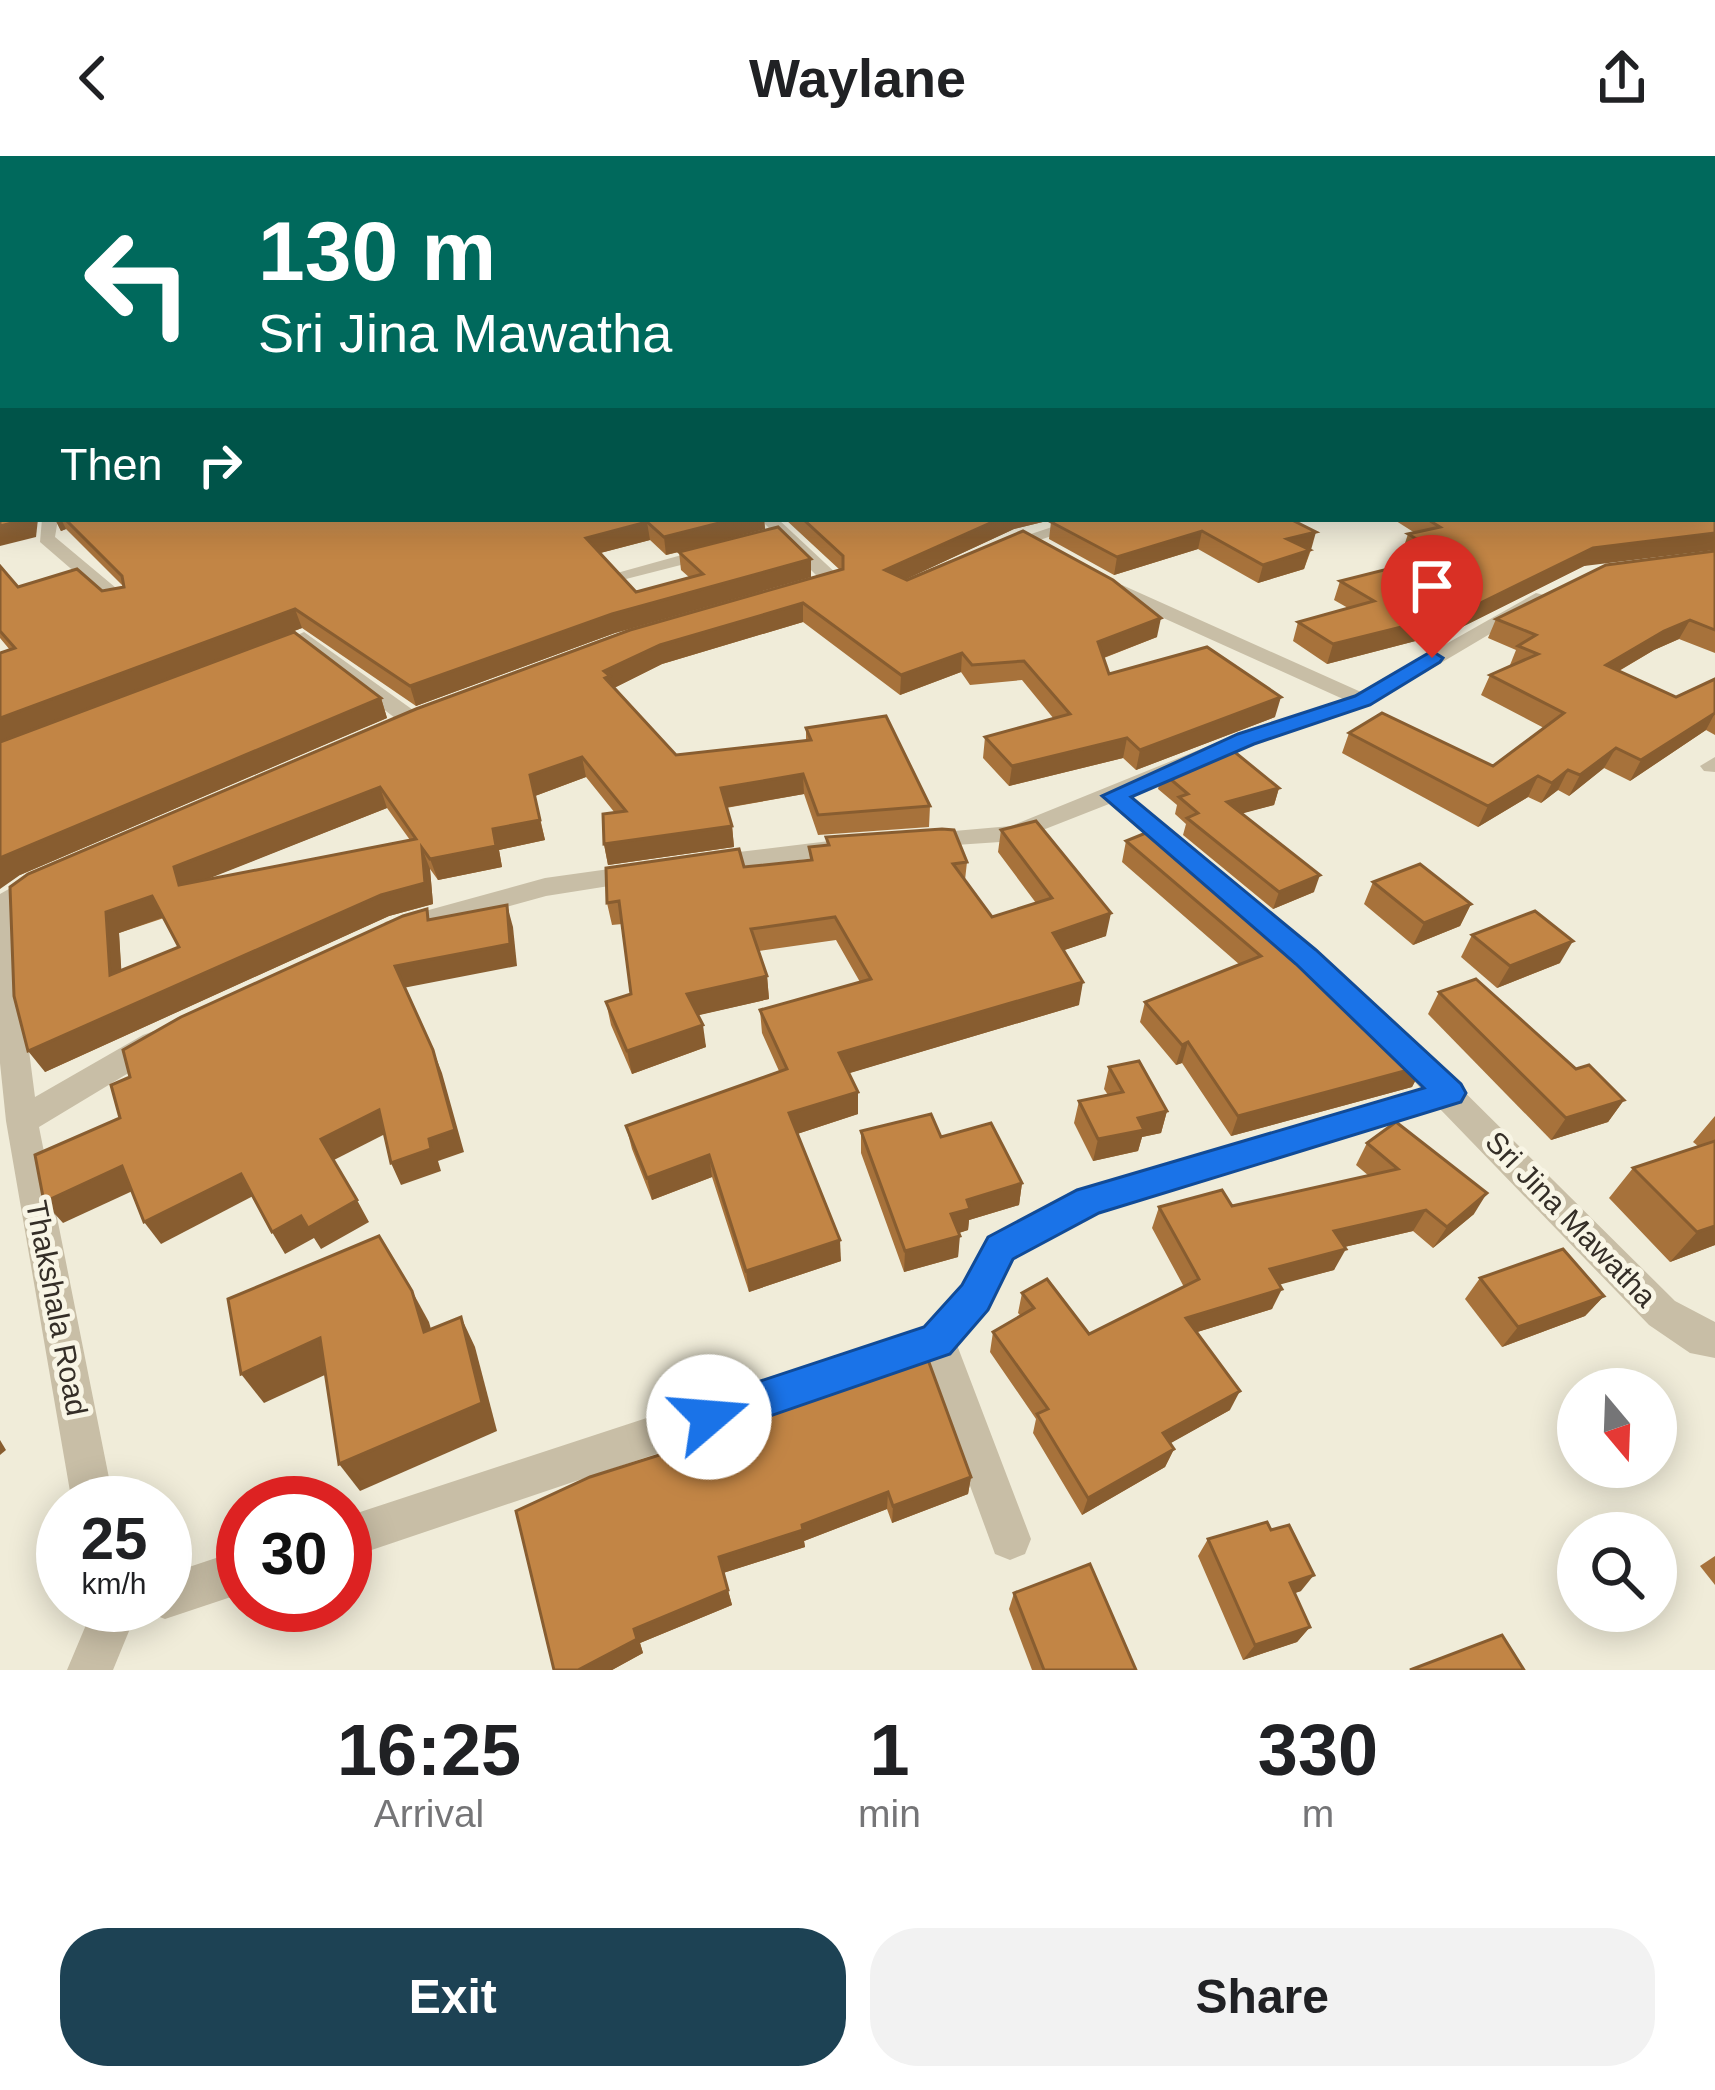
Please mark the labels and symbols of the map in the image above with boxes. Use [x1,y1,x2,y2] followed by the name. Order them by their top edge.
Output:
[1381,535,1483,658] pin
[1479,1125,1663,1313] street label: Sri Jina Mawatha
[20,1198,94,1418] street label: Thakshala Road
[646,1354,772,1480] position arrow
[1557,1368,1677,1488] north arrow
[216,1476,372,1632] speed limit sign: 30

